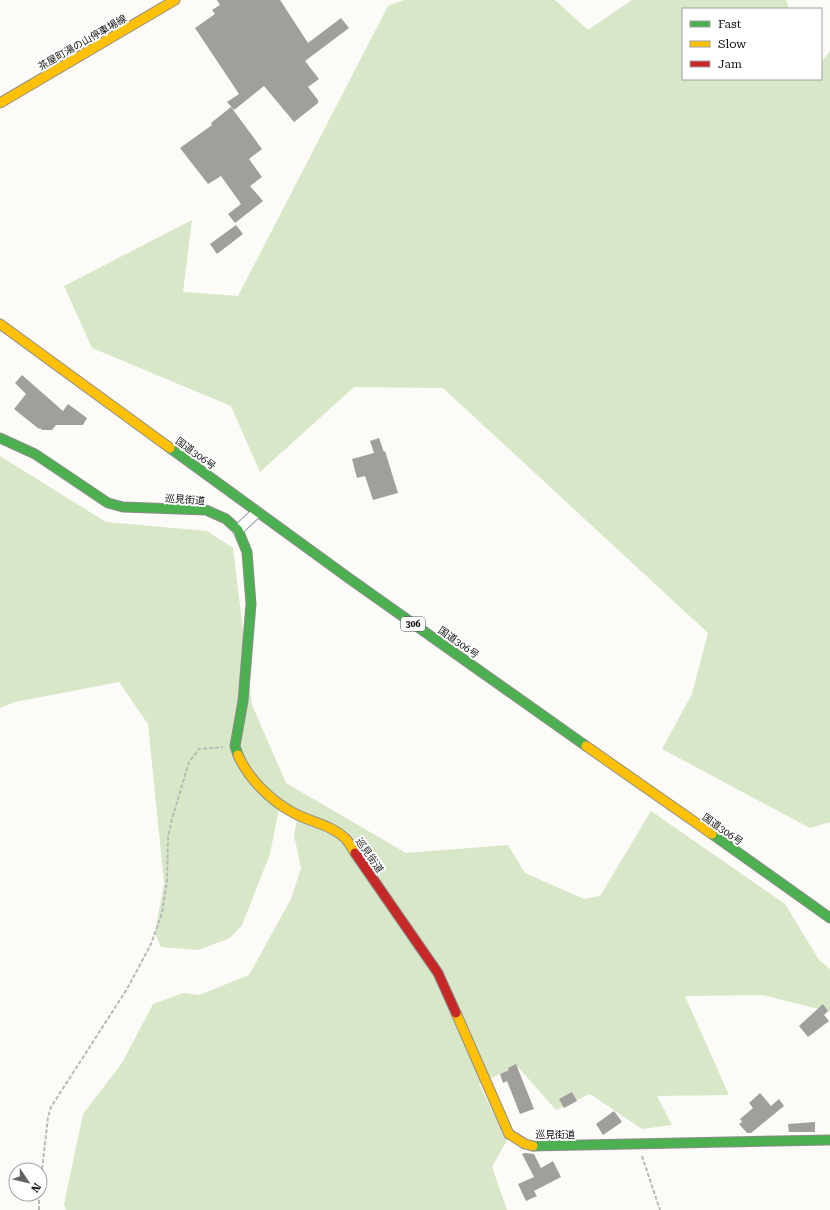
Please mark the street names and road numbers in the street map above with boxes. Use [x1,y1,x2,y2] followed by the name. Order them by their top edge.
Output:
[36,13,128,72] street label: 茶屋町湯の山停車場線
[174,435,218,472] street label: 国道306号
[165,493,205,506] street label: 巡見街道
[401,617,425,631] road number: 306
[436,624,481,660] street label: 国道306号
[700,811,745,847] street label: 国道306号
[354,836,386,875] street label: 巡見街道
[535,1129,575,1140] street label: 巡見街道

